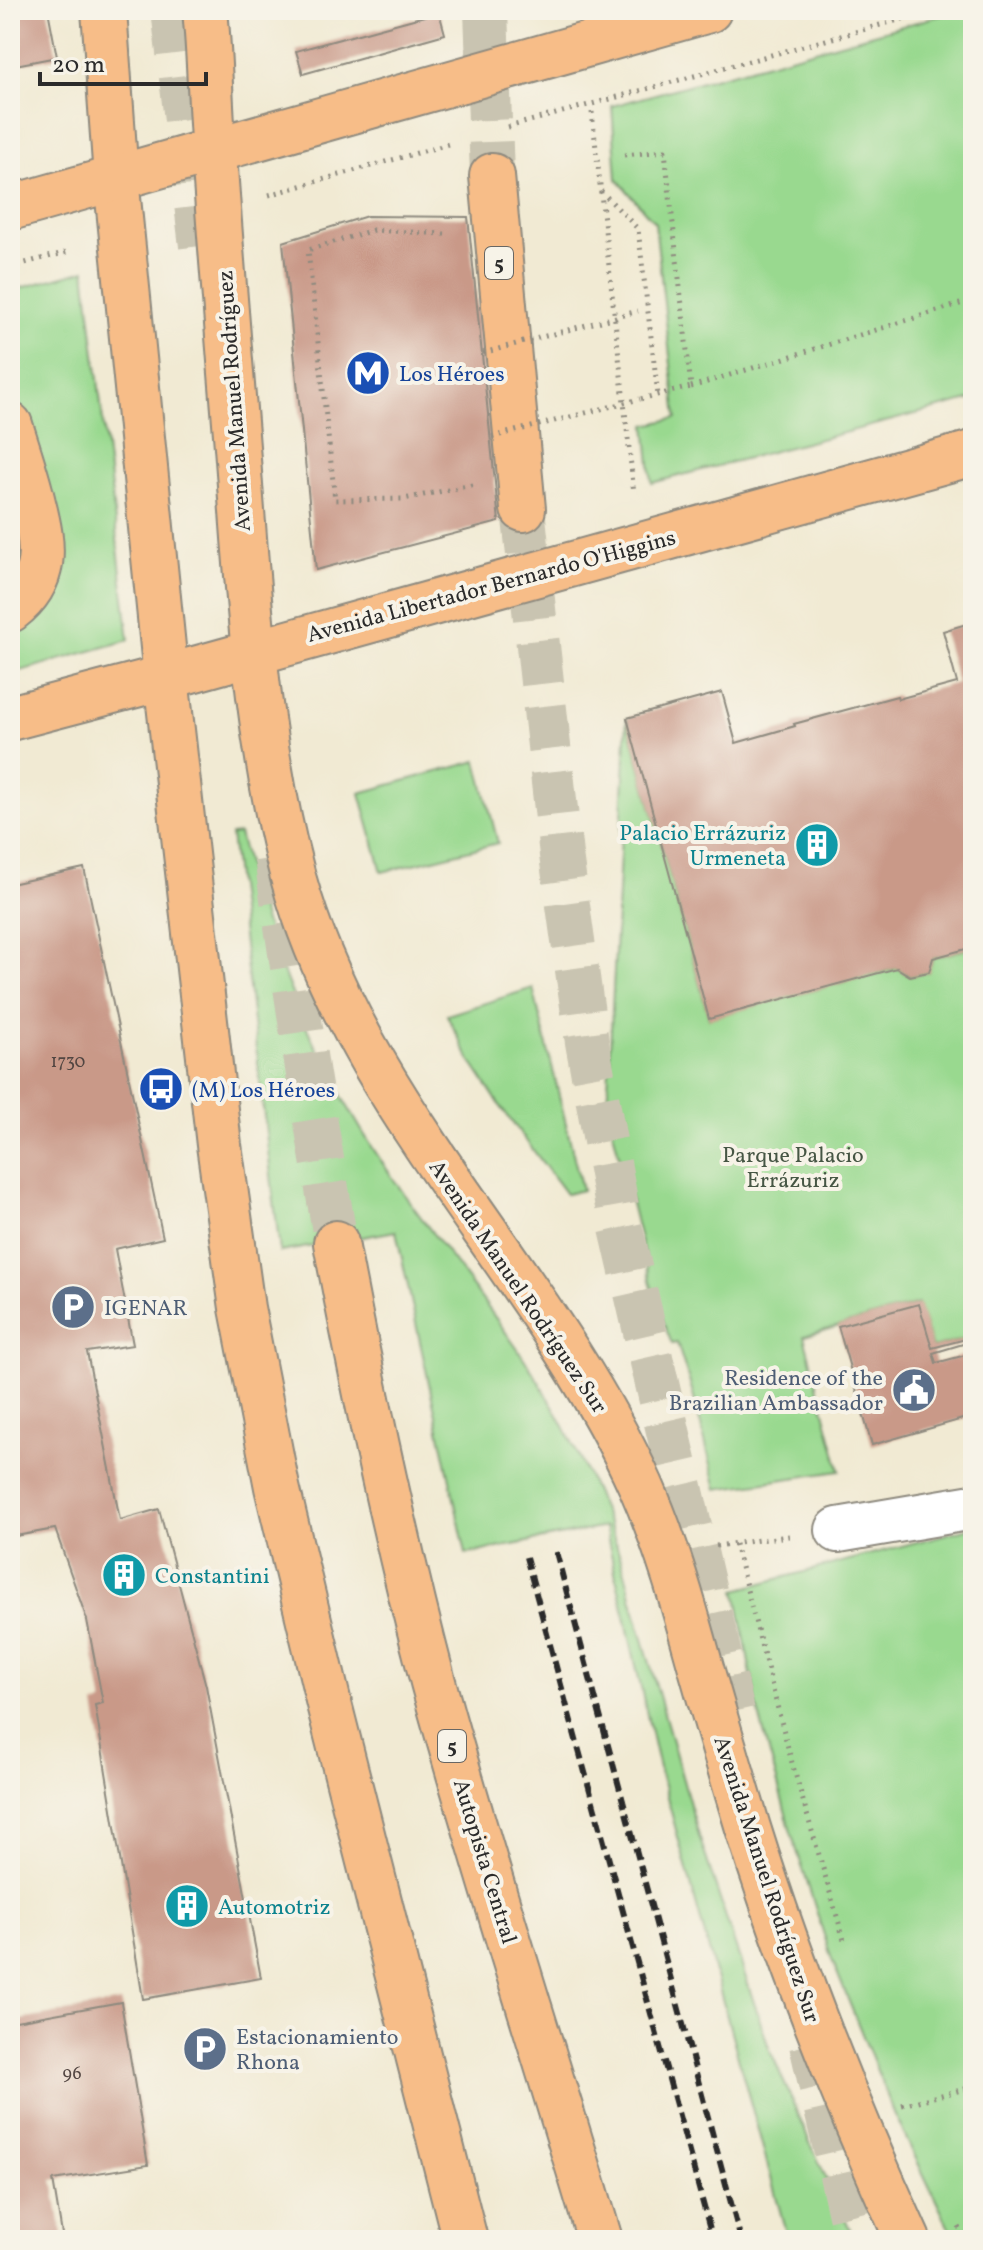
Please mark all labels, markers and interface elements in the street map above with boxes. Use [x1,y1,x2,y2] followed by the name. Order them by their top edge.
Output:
[40,36,206,86] scale bar
[52,49,105,83] text: 20 m
[485,247,513,279] road number: 5
[211,269,260,532] street label: Avenida Manuel Rodríguez
[344,349,392,397] metro station icon: Los Héroes
[399,360,505,391] place label: Los Héroes
[304,523,679,652] street label: Avenida Libertador Bernardo O'Higgins
[619,819,786,875] place label: Palacio Errázuriz Urmeneta
[793,821,841,869] building icon: Palacio Errázuriz Urmeneta
[51,1050,86,1075] house number: 1730
[137,1065,185,1113] bus stop icon: (M) Los Héroes
[192,1076,335,1107] place label: (M) Los Héroes
[722,1141,864,1197] park label: Parque Palacio Errázuriz
[420,1154,614,1420] street label: Avenida Manuel Rodríguez Sur
[49,1283,97,1331] parking icon: IGENAR
[104,1294,188,1325] place label: IGENAR
[669,1364,883,1420] place label: Residence of the Brazilian Ambassador
[890,1366,938,1414] public building icon: Residence of the Brazilian Ambassador
[100,1551,148,1599] building icon: Constantini
[155,1562,270,1593] place label: Constantini
[438,1730,466,1762] road number: 5
[705,1732,827,2027] street label: Avenida Manuel Rodríguez Sur
[444,1776,523,1948] street label: Autopista Central
[163,1882,211,1930] building icon: Automotriz
[218,1893,330,1924] place label: Automotriz
[236,2023,398,2079] place label: Estacionamiento Rhona
[181,2025,229,2073] parking icon: Estacionamiento Rhona
[62,2062,82,2087] house number: 96

